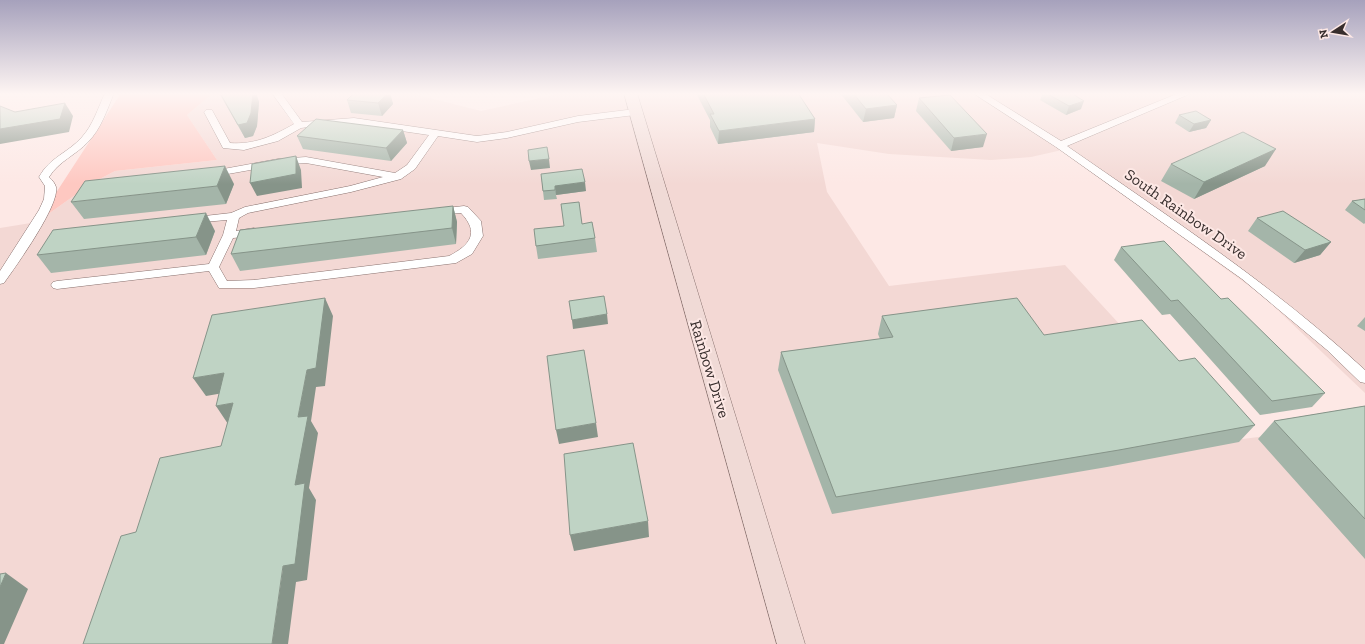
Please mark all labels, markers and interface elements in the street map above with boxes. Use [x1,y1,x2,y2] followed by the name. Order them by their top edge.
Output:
[1313,12,1353,52] north arrow
[1316,28,1331,39] text: N
[1121,165,1251,263] street label: South Rainbow Drive
[686,318,734,420] street label: Rainbow Drive

